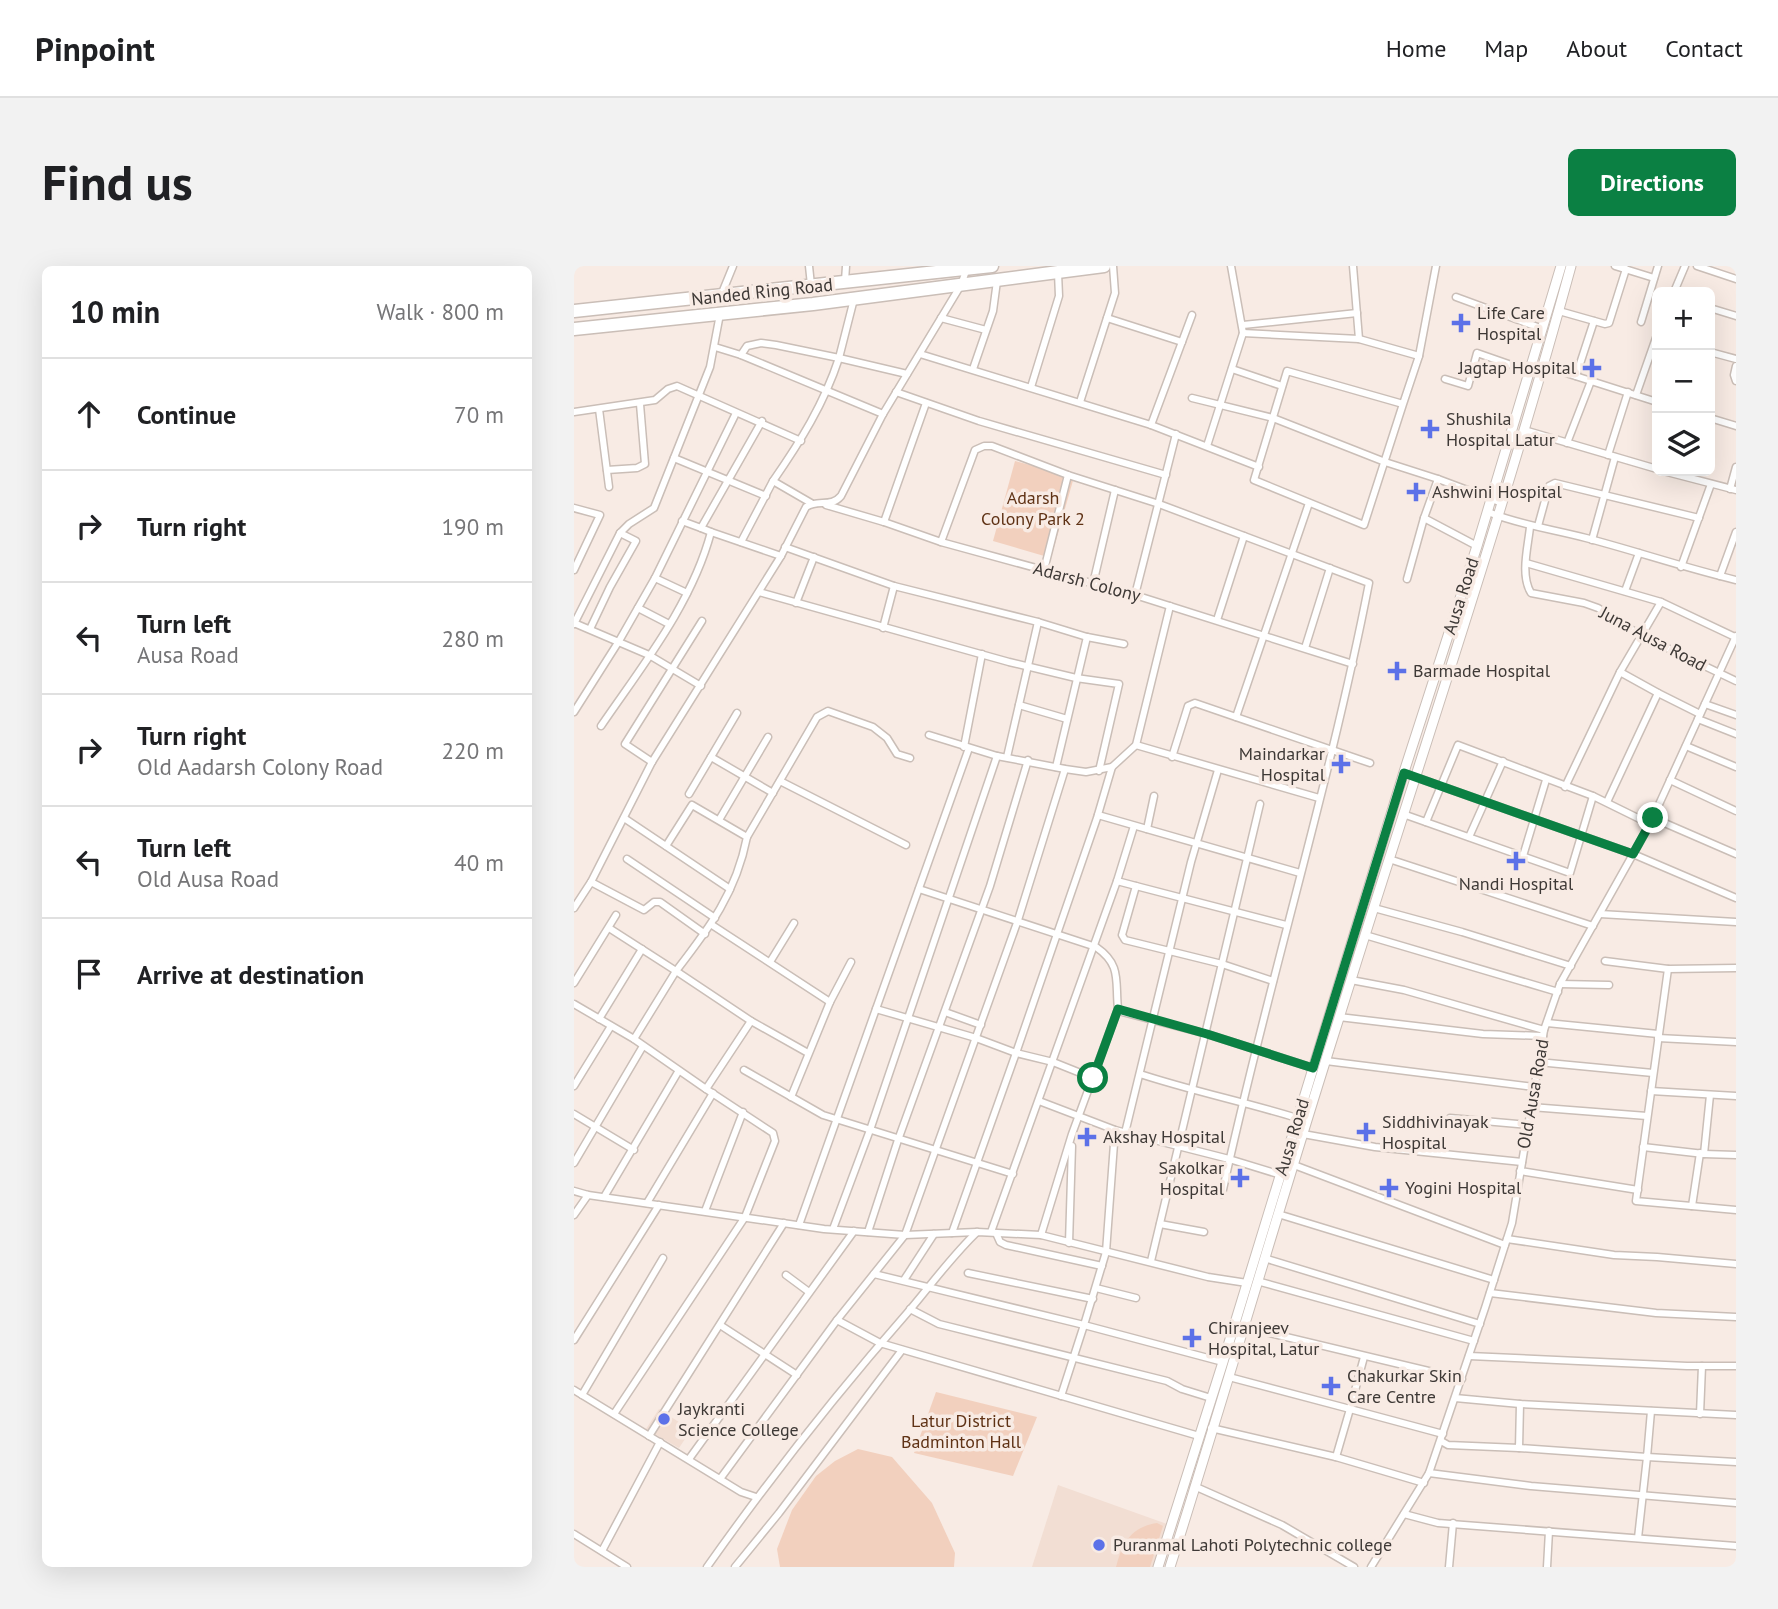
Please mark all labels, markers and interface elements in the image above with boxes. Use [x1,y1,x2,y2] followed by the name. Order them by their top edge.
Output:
[35,27,155,70] text: Pinpoint
[1386,33,1446,64] text: Home
[1484,33,1528,64] text: Map
[1566,33,1627,64] text: About
[1665,33,1743,64] text: Contact
[1568,149,1736,216] button: Directions
[42,150,193,214] text: Find us
[690,273,834,310] street label: Nanded Ring Road
[1652,287,1715,476] map controls
[1652,287,1715,350] button: +
[70,292,160,331] text: 10 min
[377,297,504,326] text: Walk · 800 m
[1477,301,1545,345] place label: Life Care Hospital
[1451,313,1471,333] marker: Life Care Hospital
[1652,350,1715,413] button: −
[1457,356,1577,379] place label: Jagtap Hospital
[1582,358,1602,378] marker: Jagtap Hospital
[70,395,108,433] icon: ahead
[137,398,236,431] text: Continue
[454,400,504,429] text: 70 m
[1446,407,1555,451] place label: Shushila Hospital Latur
[1652,413,1715,476] button: layers
[1420,419,1440,439] marker: Shushila Hospital Latur
[1432,480,1562,503] place label: Ashwini Hospital
[1406,482,1426,502] marker: Ashwini Hospital
[981,486,1085,530] park label: Adarsh Colony Park 2
[70,507,108,545] icon: right
[137,510,246,543] text: Turn right
[442,512,504,541] text: 190 m
[1437,554,1484,637] street label: Ausa Road
[1031,556,1144,607] street label: Adarsh Colony
[1595,600,1711,676] street label: Juna Ausa Road
[137,607,231,640] text: Turn left
[70,619,108,657] icon: left
[442,624,504,653] text: 280 m
[137,640,239,669] text: Ausa Road
[1413,659,1551,682] place label: Barmade Hospital
[1387,661,1407,681] marker: Barmade Hospital
[137,719,246,752] text: Turn right
[70,731,108,769] icon: right
[442,736,504,765] text: 220 m
[1239,742,1326,786] place label: Maindarkar Hospital
[137,752,383,781] text: Old Aadarsh Colony Road
[1331,754,1351,774] marker: Maindarkar Hospital
[1637,802,1668,833] route end
[137,831,231,864] text: Turn left
[70,843,108,881] icon: left
[454,848,504,877] text: 40 m
[1506,851,1526,871] marker: Nandi Hospital
[137,864,279,893] text: Old Ausa Road
[1459,872,1574,895] place label: Nandi Hospital
[70,955,108,993] icon: arrive
[137,958,364,991] text: Arrive at destination
[1512,1037,1553,1151] street label: Old Ausa Road
[1077,1062,1108,1093] route start
[1269,1095,1314,1178] street label: Ausa Road
[1382,1110,1489,1154] place label: Siddhivinayak Hospital
[1356,1122,1376,1142] marker: Siddhivinayak Hospital
[1103,1125,1226,1148] place label: Akshay Hospital
[1077,1127,1097,1147] marker: Akshay Hospital
[1159,1156,1225,1200] place label: Sakolkar Hospital
[1230,1168,1250,1188] marker: Sakolkar Hospital
[1405,1176,1522,1199] place label: Yogini Hospital
[1379,1178,1399,1198] marker: Yogini Hospital
[1208,1316,1319,1360] place label: Chiranjeev Hospital, Latur
[1182,1328,1202,1348] marker: Chiranjeev Hospital, Latur
[1347,1364,1462,1408] place label: Chakurkar Skin Care Centre
[1321,1376,1341,1396] marker: Chakurkar Skin Care Centre
[677,1397,799,1441] place label: Jaykranti Science College
[901,1409,1022,1453] park label: Latur District Badminton Hall
[656,1411,672,1427] marker: Jaykranti Science College
[1113,1533,1392,1556] place label: Puranmal Lahoti Polytechnic college
[1091,1537,1107,1553] marker: Puranmal Lahoti Polytechnic college

